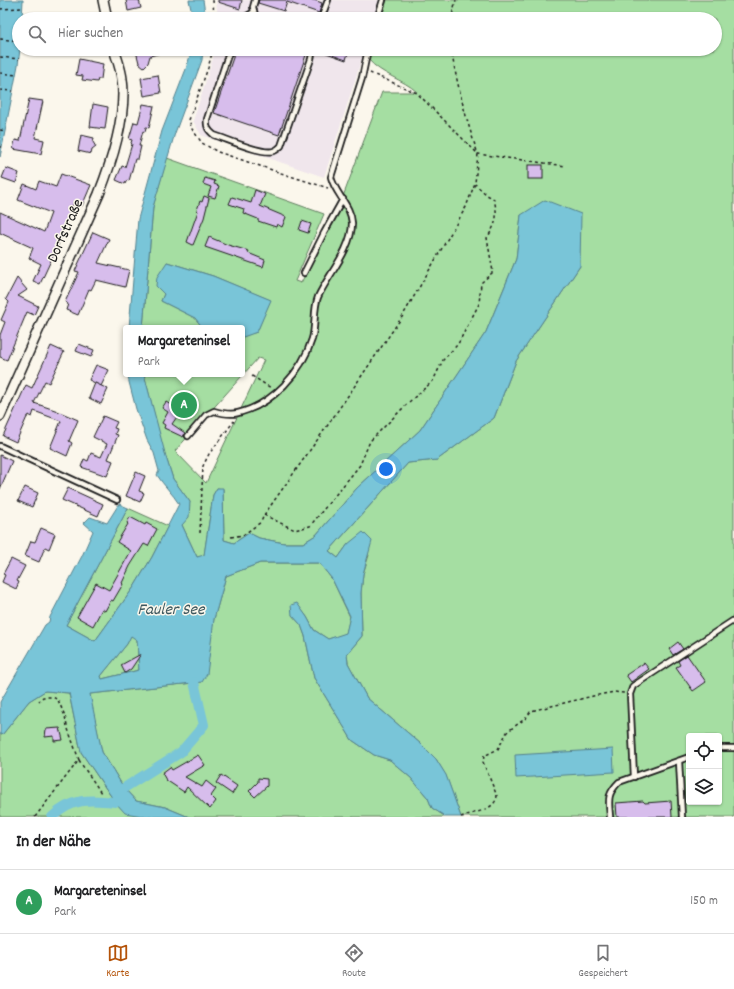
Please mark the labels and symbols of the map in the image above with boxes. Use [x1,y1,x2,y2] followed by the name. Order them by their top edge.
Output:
[42,195,90,267] street label: Dorfstraße
[171,390,197,420] pin: A
[376,459,396,479] your location
[137,599,206,623] water label: Fauler See

